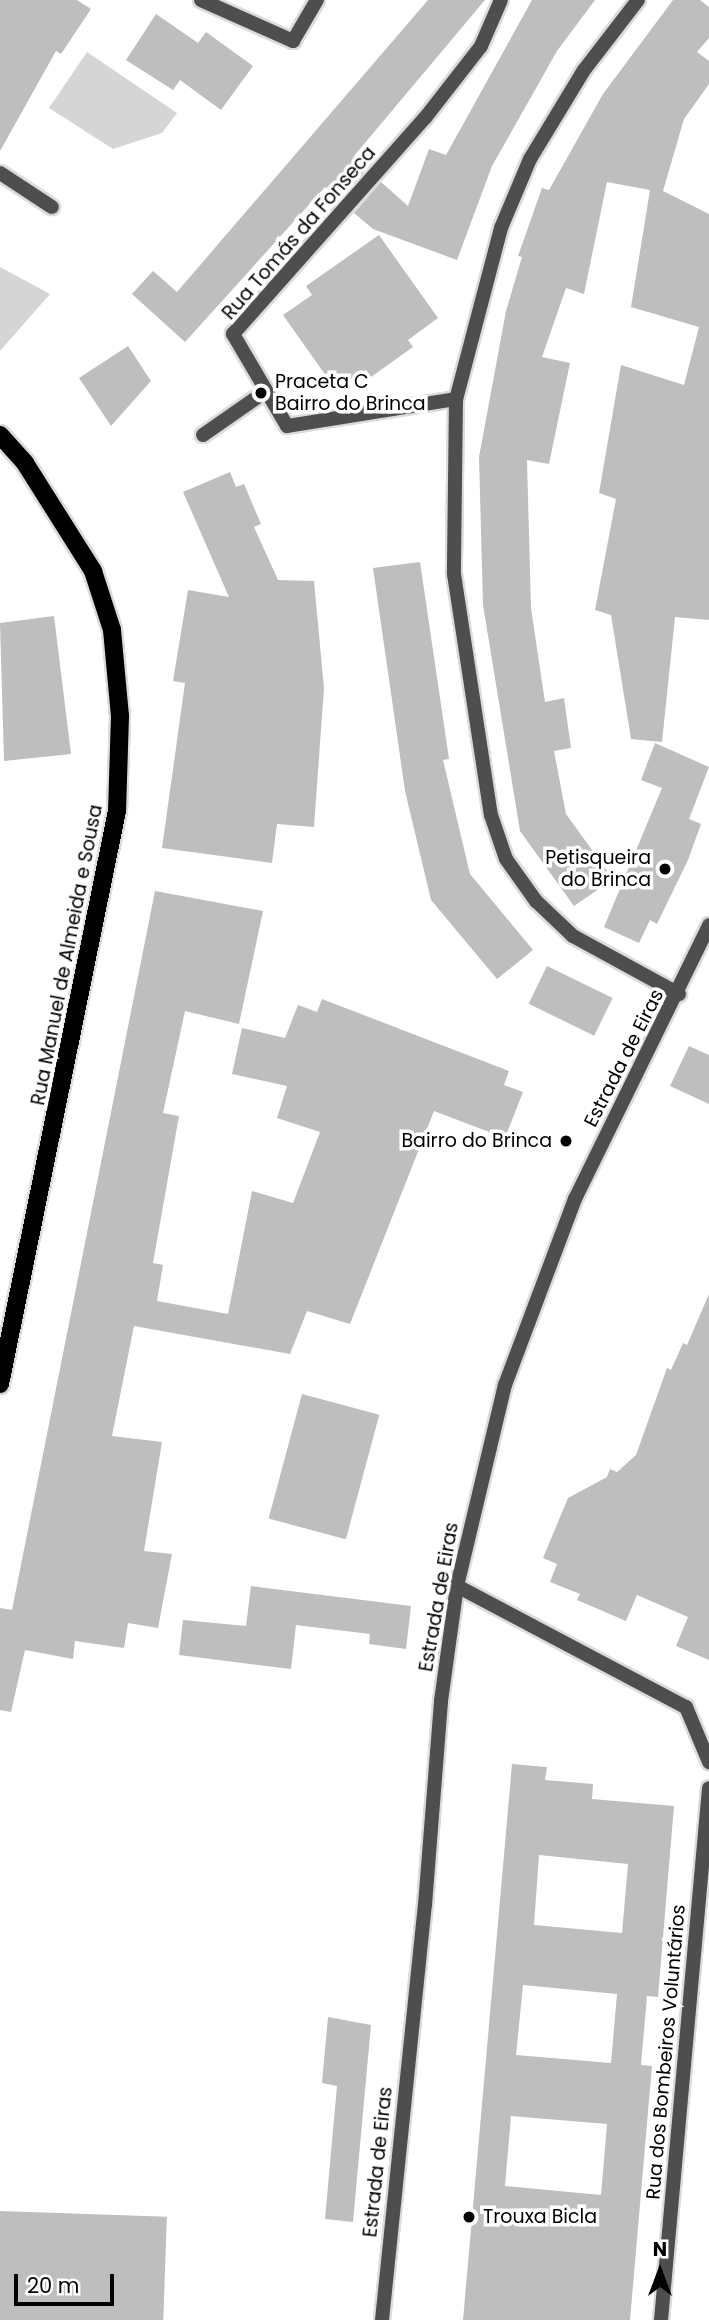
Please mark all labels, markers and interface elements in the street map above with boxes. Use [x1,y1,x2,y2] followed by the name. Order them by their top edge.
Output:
[218,142,380,324] street label: Rua Tomás da Fonseca
[275,371,426,415] place label: Praceta C Bairro do Brinca
[253,385,269,401] marker: Praceta C Bairro do Brinca
[27,803,107,1107] street label: Rua Manuel de Almeida e Sousa
[545,847,651,891] place label: Petisqueira do Brinca
[657,861,673,877] marker: Petisqueira do Brinca
[580,985,668,1131] street label: Estrada de Eiras
[401,1130,552,1152] place label: Bairro do Brinca
[558,1133,574,1149] marker: Bairro do Brinca
[415,1521,463,1673] street label: Estrada de Eiras
[642,1904,690,2200] street label: Rua dos Bombeiros Voluntários
[359,2086,397,2238] street label: Estrada de Eiras
[483,2206,597,2228] place label: Trouxa Bicla
[461,2209,477,2225] marker: Trouxa Bicla
[625,2236,695,2306] north arrow
[653,2236,667,2263] text: N
[18,2260,117,2304] scale bar
[27,2271,80,2300] text: 20 m

